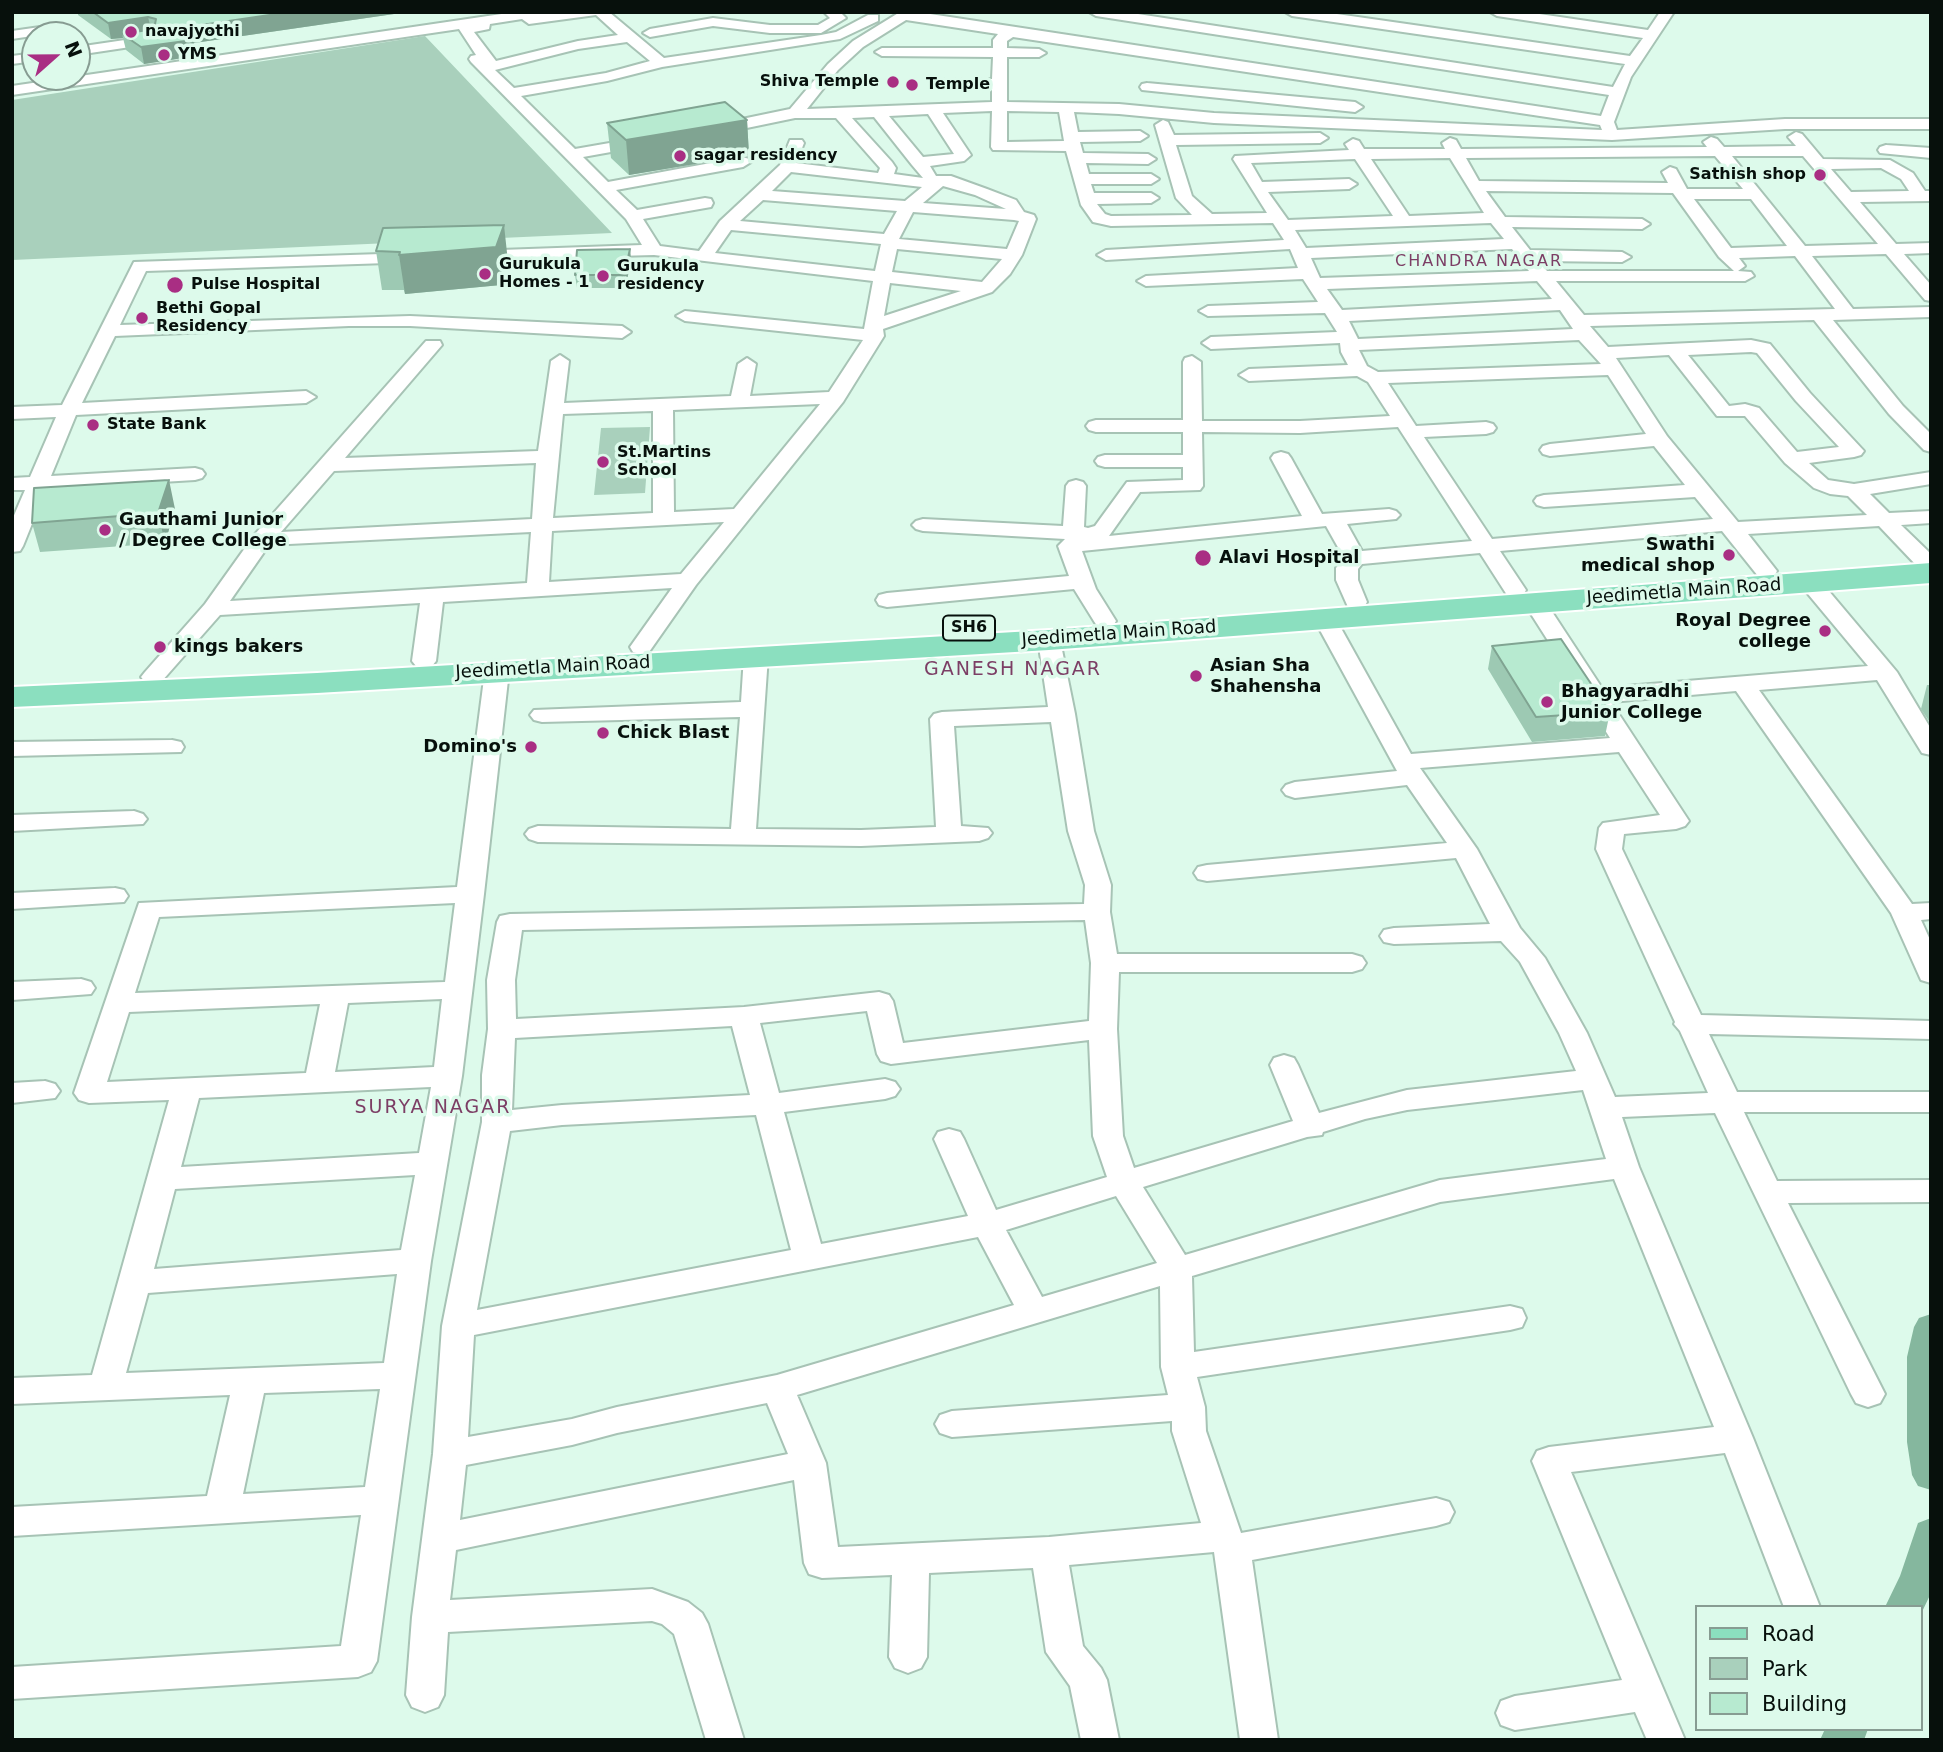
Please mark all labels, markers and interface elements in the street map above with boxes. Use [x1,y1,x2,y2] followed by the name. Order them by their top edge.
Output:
[21,21,91,91] north arrow
[145,22,240,42] place label: navajyothi
[123,24,139,40] marker: navajyothi
[61,38,87,61] text: N
[178,45,217,65] place label: YMS
[156,47,172,63] marker: YMS
[760,72,879,92] place label: Shiva Temple
[885,74,901,90] marker: Shiva Temple
[926,75,990,95] place label: Temple
[904,77,920,93] marker: Temple
[694,146,837,166] place label: sagar residency
[672,148,688,164] marker: sagar residency
[1689,165,1806,185] place label: Sathish shop
[1812,167,1828,183] marker: Sathish shop
[1397,252,1561,272] district label: CHANDRA NAGAR
[499,255,589,293] place label: Gurukula Homes - 1
[617,257,704,295] place label: Gurukula residency
[477,266,493,282] marker: Gurukula Homes - 1
[595,268,611,284] marker: Gurukula residency
[165,275,185,295] marker: Pulse Hospital
[191,275,320,295] place label: Pulse Hospital
[156,299,261,337] place label: Bethi Gopal Residency
[134,310,150,326] marker: Bethi Gopal Residency
[107,415,206,435] place label: State Bank
[85,417,101,433] marker: State Bank
[617,443,711,481] place label: St.Martins School
[595,454,611,470] marker: St.Martins School
[119,509,287,552] place label: Gauthami Junior / Degree College
[97,522,113,538] marker: Gauthami Junior / Degree College
[1581,534,1715,576] place label: Swathi medical shop
[1219,547,1360,569] place label: Alavi Hospital
[1721,547,1737,563] marker: Swathi medical shop
[1193,548,1213,568] marker: Alavi Hospital
[1586,574,1782,610] street label: Jeedimetla Main Road
[1675,610,1811,652] place label: Royal Degree college
[943,615,995,640] road number: SH6
[1021,616,1217,652] street label: Jeedimetla Main Road
[1817,623,1833,639] marker: Royal Degree college
[174,636,303,658] place label: kings bakers
[152,639,168,655] marker: kings bakers
[455,652,651,684] street label: Jeedimetla Main Road
[1210,655,1321,698] place label: Asian Sha Shahensha
[925,659,1101,681] district label: GANESH NAGAR
[1188,668,1204,684] marker: Asian Sha Shahensha
[1561,681,1702,724] place label: Bhagyaradhi Junior College
[1539,694,1555,710] marker: Bhagyaradhi Junior College
[617,722,729,744] place label: Chick Blast
[595,725,611,741] marker: Chick Blast
[423,736,517,758] place label: Domino's
[523,739,539,755] marker: Domino's
[356,1097,510,1119] district label: SURYA NAGAR
[1694,1605,1922,1731] legend
[1762,1622,1815,1646] text: Road
[1762,1657,1807,1681] text: Park
[1762,1692,1847,1716] text: Building

